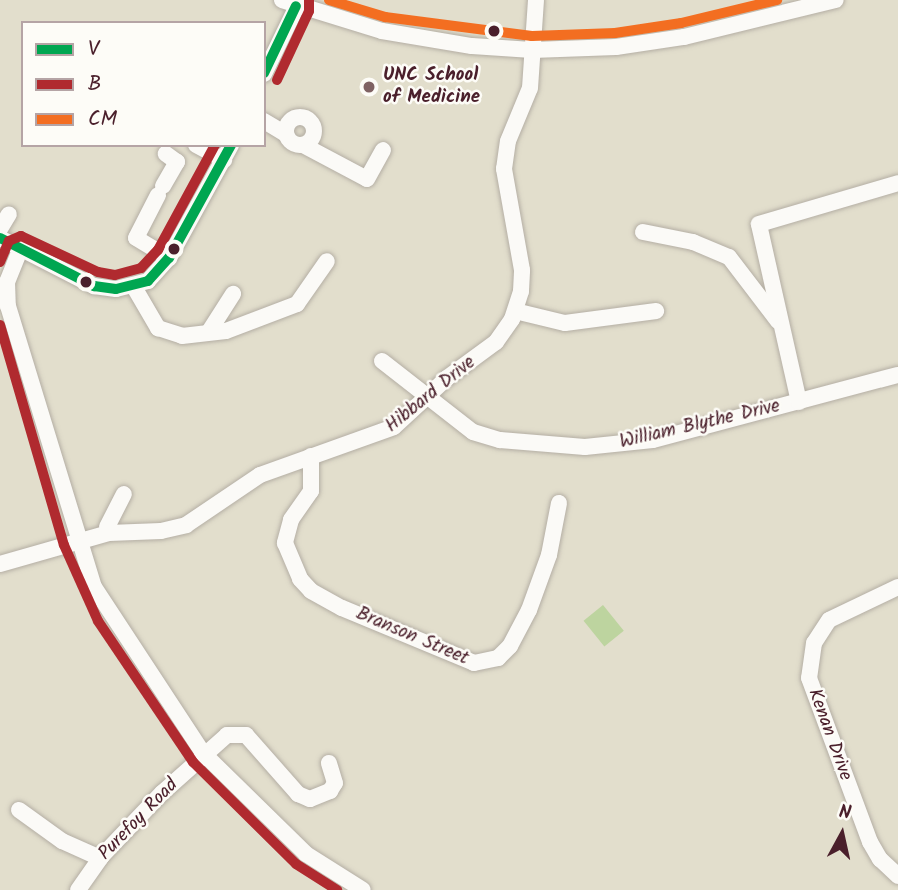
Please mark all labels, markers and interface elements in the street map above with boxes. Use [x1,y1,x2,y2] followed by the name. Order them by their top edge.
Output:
[21,21,266,147] legend
[487,24,501,38] unlabelled marker
[88,33,99,66] text: V
[383,65,480,109] place label: UNC School of Medicine
[88,68,101,101] text: B
[361,79,377,95] marker: UNC School of Medicine
[88,103,117,136] text: CM
[167,242,181,256] unlabelled marker
[79,275,93,289] unlabelled marker
[381,352,481,438] street label: Hibbard Drive
[618,395,782,455] street label: William Blythe Drive
[352,603,472,671] street label: Branson Street
[802,686,856,784] street label: Kenan Drive
[94,774,184,866] street label: Purefoy Road
[837,798,853,829] text: N
[807,799,877,869] north arrow

